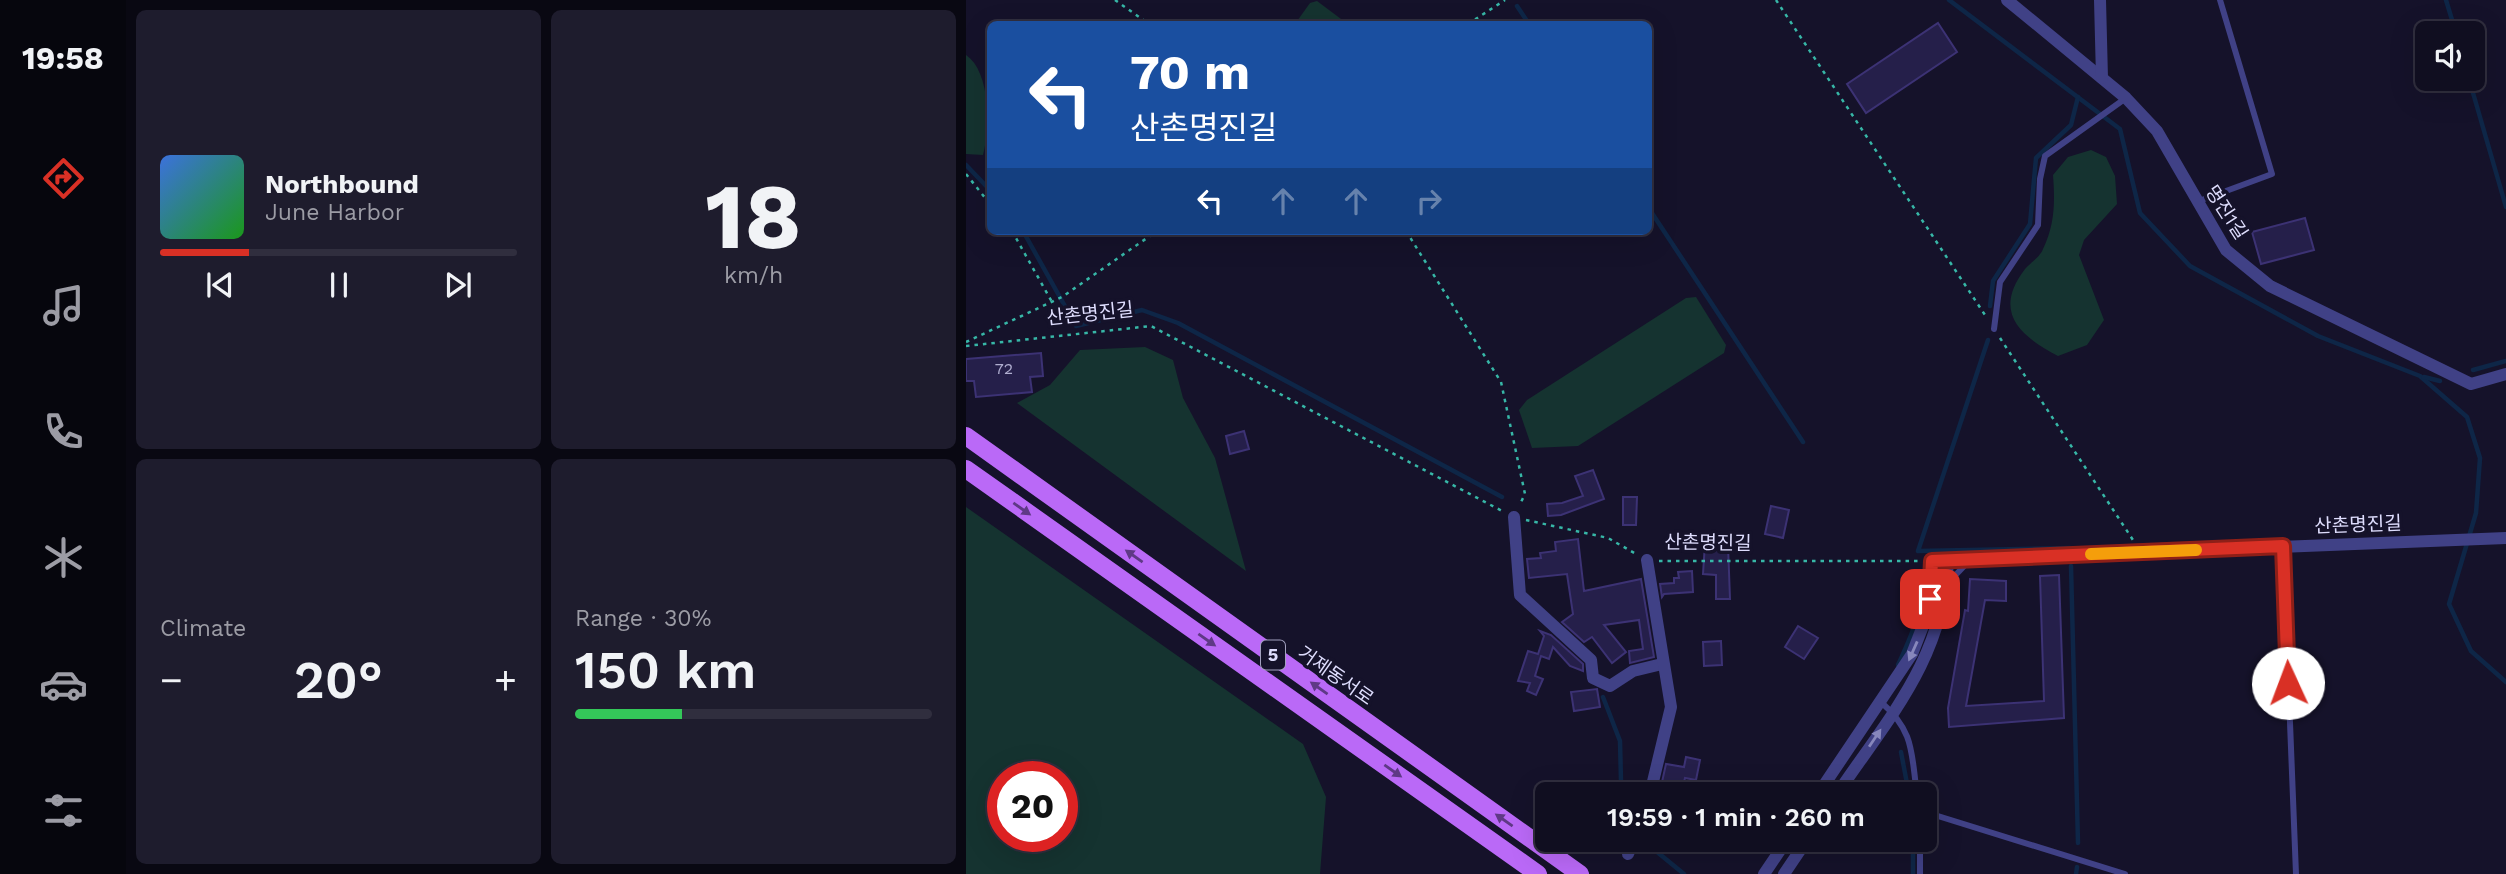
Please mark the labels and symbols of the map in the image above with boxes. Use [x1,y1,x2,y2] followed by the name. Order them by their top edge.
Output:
[2201,181,2253,244] street label: 명진1길
[1045,297,1135,330] street label: 산촌명진길
[995,359,1013,378] house number: 72
[1013,502,1031,516] one-way arrow
[2314,511,2402,538] street label: 산촌명진길
[1664,530,1752,555] street label: 산촌명진길
[1125,549,1143,563] one-way arrow
[1900,569,1960,629] pin
[1198,633,1216,647] one-way arrow
[1261,640,1285,670] road number: 5
[1293,641,1378,710] street label: 거제동서로
[1907,641,1919,661] one-way arrow
[2251,646,2325,720] position arrow
[1310,681,1328,695] one-way arrow
[1869,728,1882,748] one-way arrow
[987,761,1078,852] speed limit sign: 20
[1384,764,1402,778] one-way arrow
[1495,813,1513,827] one-way arrow

